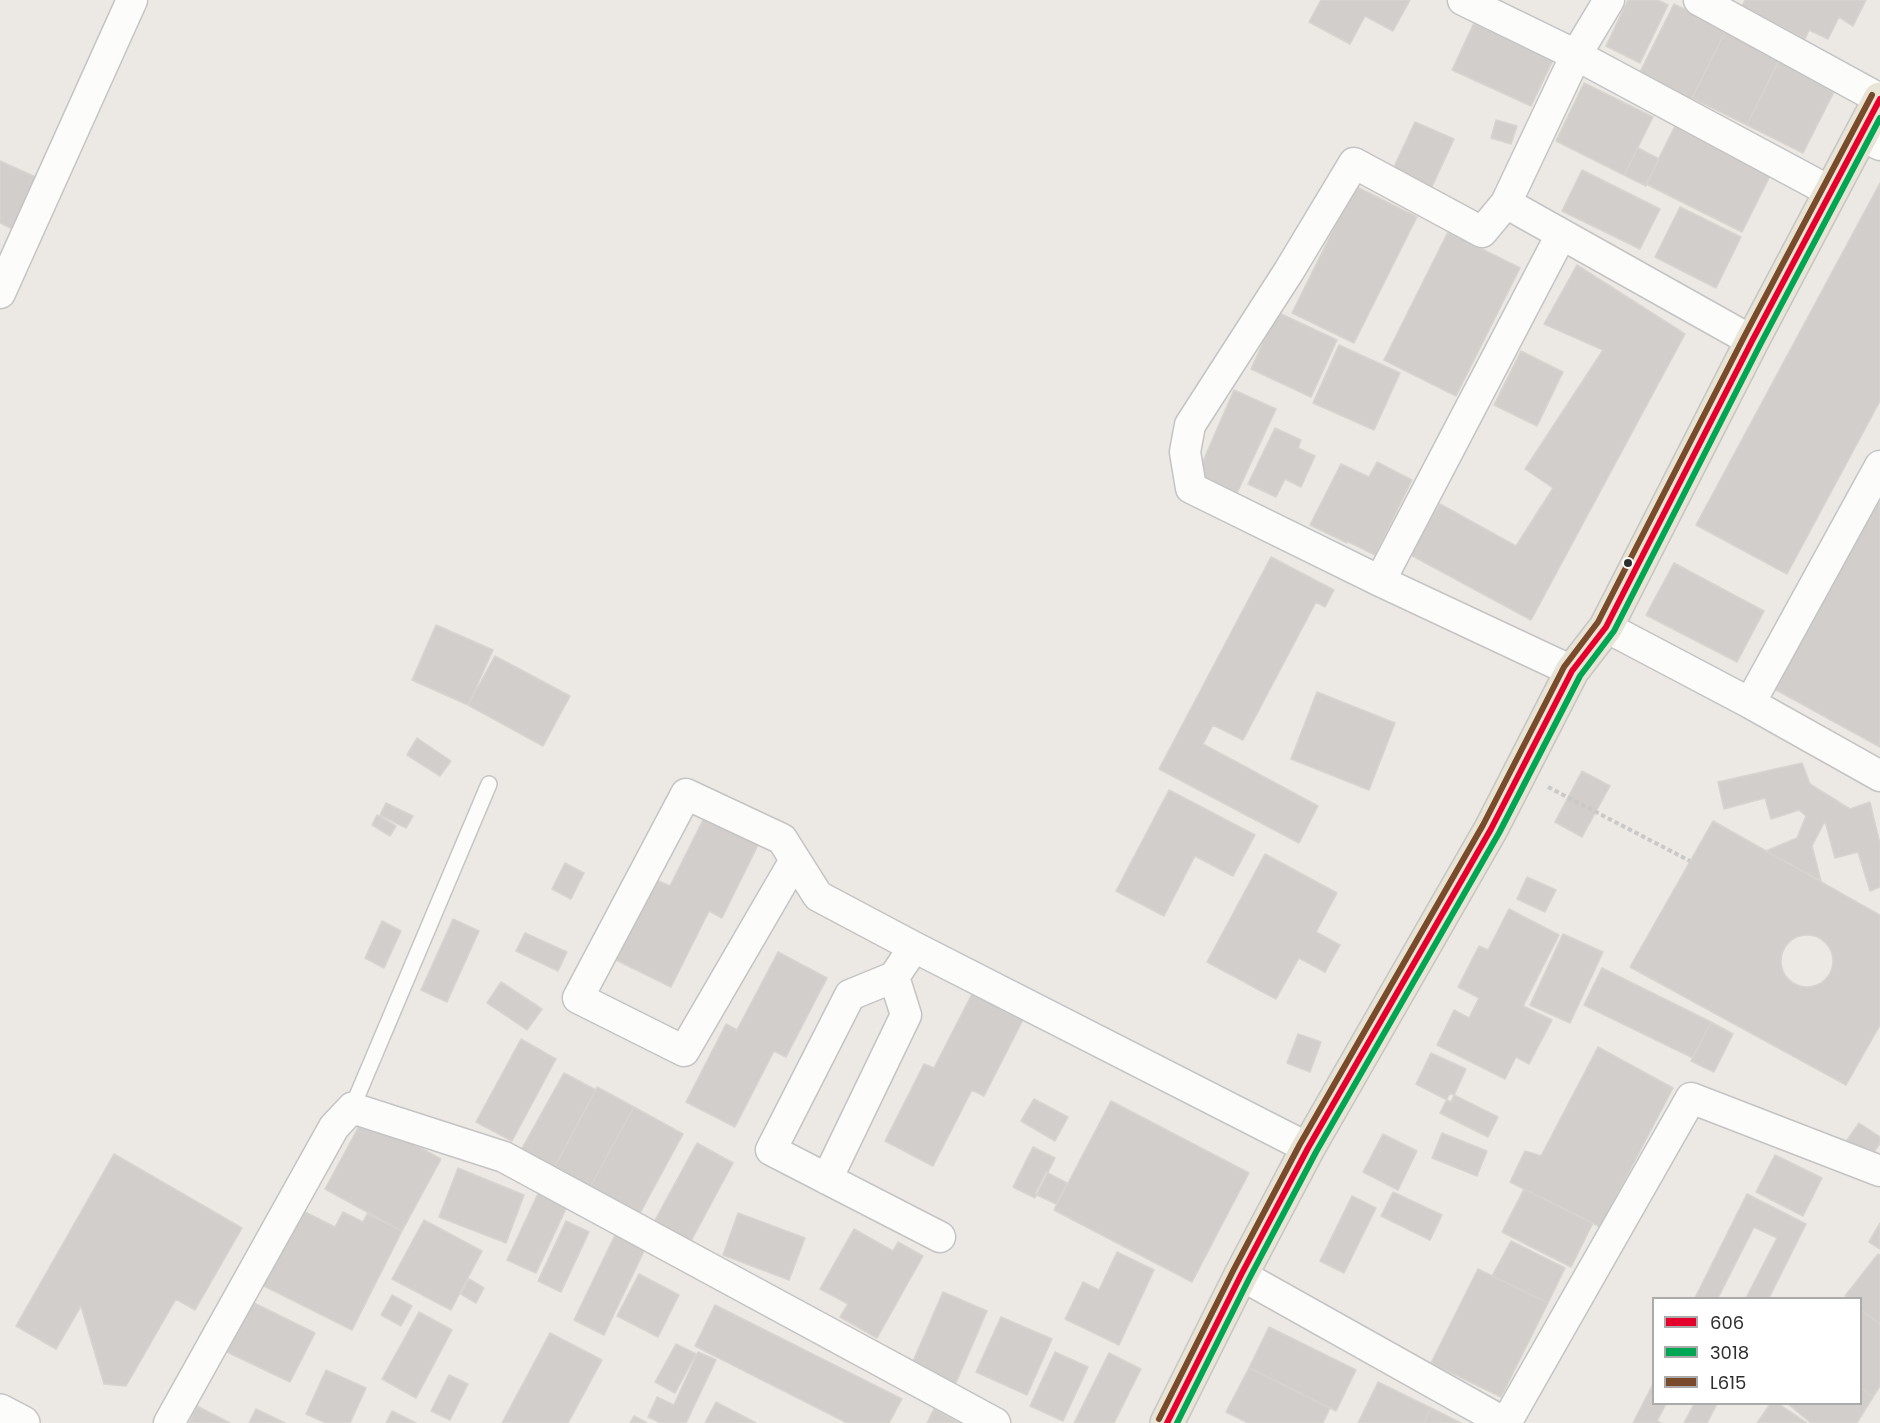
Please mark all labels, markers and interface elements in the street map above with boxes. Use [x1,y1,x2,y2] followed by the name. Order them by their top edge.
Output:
[1622,557,1634,569] unlabelled marker
[1652,1297,1862,1405] legend
[1710,1310,1744,1335] text: 606
[1710,1340,1749,1365] text: 3018
[1710,1370,1746,1395] text: L615

